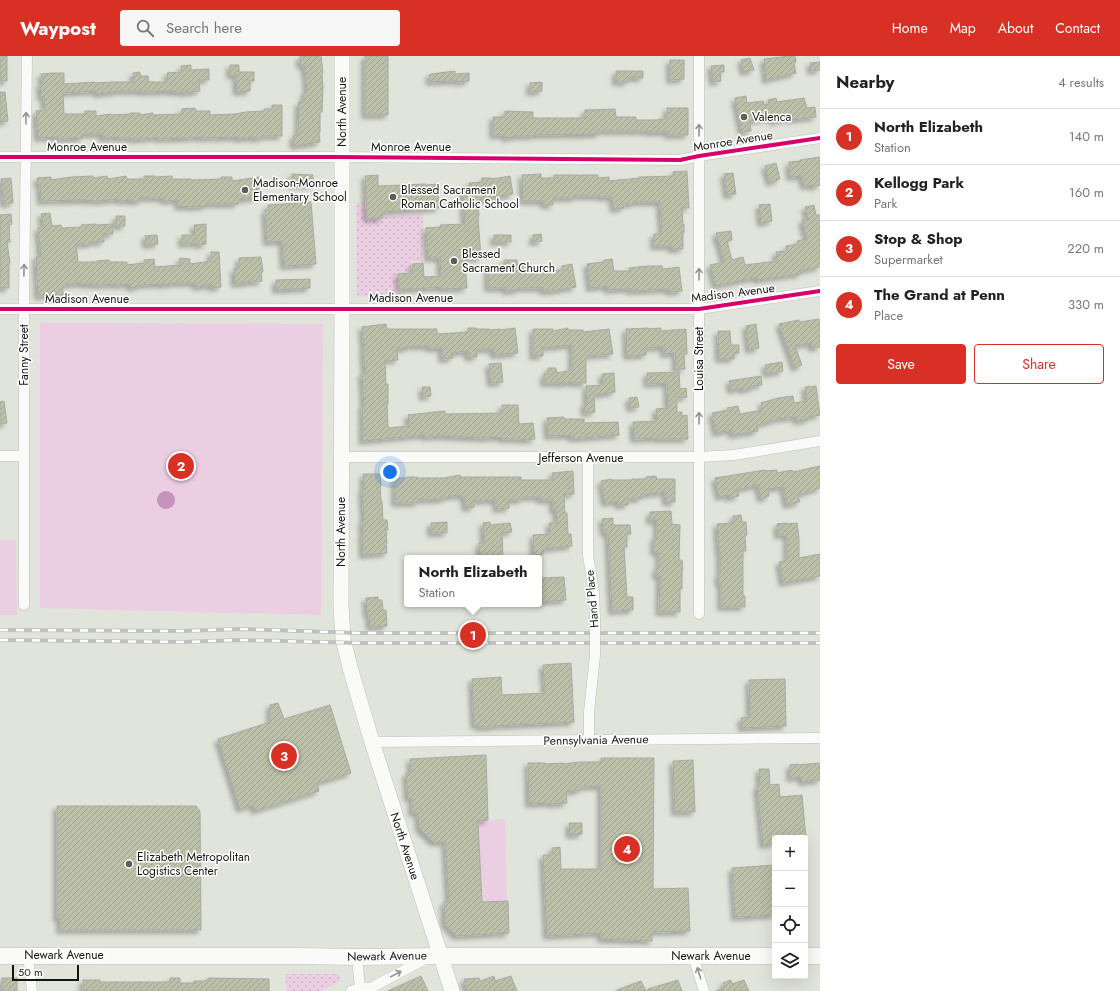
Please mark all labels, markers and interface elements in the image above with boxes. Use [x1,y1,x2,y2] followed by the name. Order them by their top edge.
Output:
[120,10,400,46] search box
[20,15,96,42] text: Waypost
[134,17,156,39] icon: search
[166,17,242,39] text: Search here
[892,18,928,38] text: Home
[950,18,976,38] text: Map
[998,18,1033,38] text: About
[1055,18,1100,38] text: Contact
[836,70,894,94] text: Nearby
[1058,73,1104,92] text: 4 results
[333,77,351,147] street label: North Avenue
[752,108,791,126] place label: Valenca
[22,112,30,125] one-way arrow
[739,112,749,122] marker: Valenca
[874,116,983,138] text: North Elizabeth
[695,124,703,137] one-way arrow
[692,126,774,156] street label: Monroe Avenue
[846,127,852,146] text: 1
[1069,127,1104,146] text: 140 m
[47,138,127,156] street label: Monroe Avenue
[371,138,451,156] street label: Monroe Avenue
[874,138,911,157] text: Station
[874,172,964,194] text: Kellogg Park
[253,174,347,206] place label: Madison-Monroe Elementary School
[401,181,519,213] place label: Blessed Sacrament Roman Catholic School
[845,183,853,202] text: 2
[1069,183,1104,202] text: 160 m
[240,185,250,195] marker: Madison-Monroe Elementary School
[388,192,398,202] marker: Blessed Sacrament Roman Catholic School
[874,194,897,213] text: Park
[874,228,963,250] text: Stop & Shop
[845,239,853,258] text: 3
[1067,239,1104,258] text: 220 m
[462,245,555,277] place label: Blessed Sacrament Church
[874,250,943,269] text: Supermarket
[449,256,459,266] marker: Blessed Sacrament Church
[20,264,28,277] one-way arrow
[695,268,703,281] one-way arrow
[690,279,776,307] street label: Madison Avenue
[874,284,1005,306] text: The Grand at Penn
[369,289,453,307] street label: Madison Avenue
[45,290,129,308] street label: Madison Avenue
[844,295,854,314] text: 4
[1068,295,1104,314] text: 330 m
[874,306,903,325] text: Place
[15,324,33,386] street label: Fanny Street
[690,327,708,391] street label: Louisa Street
[836,344,966,384] button: Save
[974,344,1104,384] button: Share
[695,412,703,425] one-way arrow
[537,449,623,467] street label: Jefferson Avenue
[168,451,194,481] pin: 2
[380,462,400,482] your location
[332,497,350,567] street label: North Avenue
[404,555,542,607] popup
[418,561,528,583] text: North Elizabeth
[581,569,603,629] street label: Hand Place
[418,583,455,602] text: Station
[460,620,486,650] pin: 1
[543,730,649,750] street label: Pennsylvania Avenue
[271,741,297,771] pin: 3
[386,810,424,882] street label: North Avenue
[614,834,640,864] pin: 4
[772,835,808,979] map controls
[772,835,808,871] button: +
[137,848,250,880] place label: Elizabeth Metropolitan Logistics Center
[124,859,134,869] marker: Elizabeth Metropolitan Logistics Center
[772,871,808,907] button: −
[772,907,808,943] button: locate
[772,943,808,979] button: layers
[24,946,104,964] street label: Newark Avenue
[347,946,427,966] street label: Newark Avenue
[671,947,751,965] street label: Newark Avenue
[12,963,79,982] scale bar
[18,964,43,980] text: 50 m
[694,968,702,980] one-way arrow
[389,970,401,978] one-way arrow

